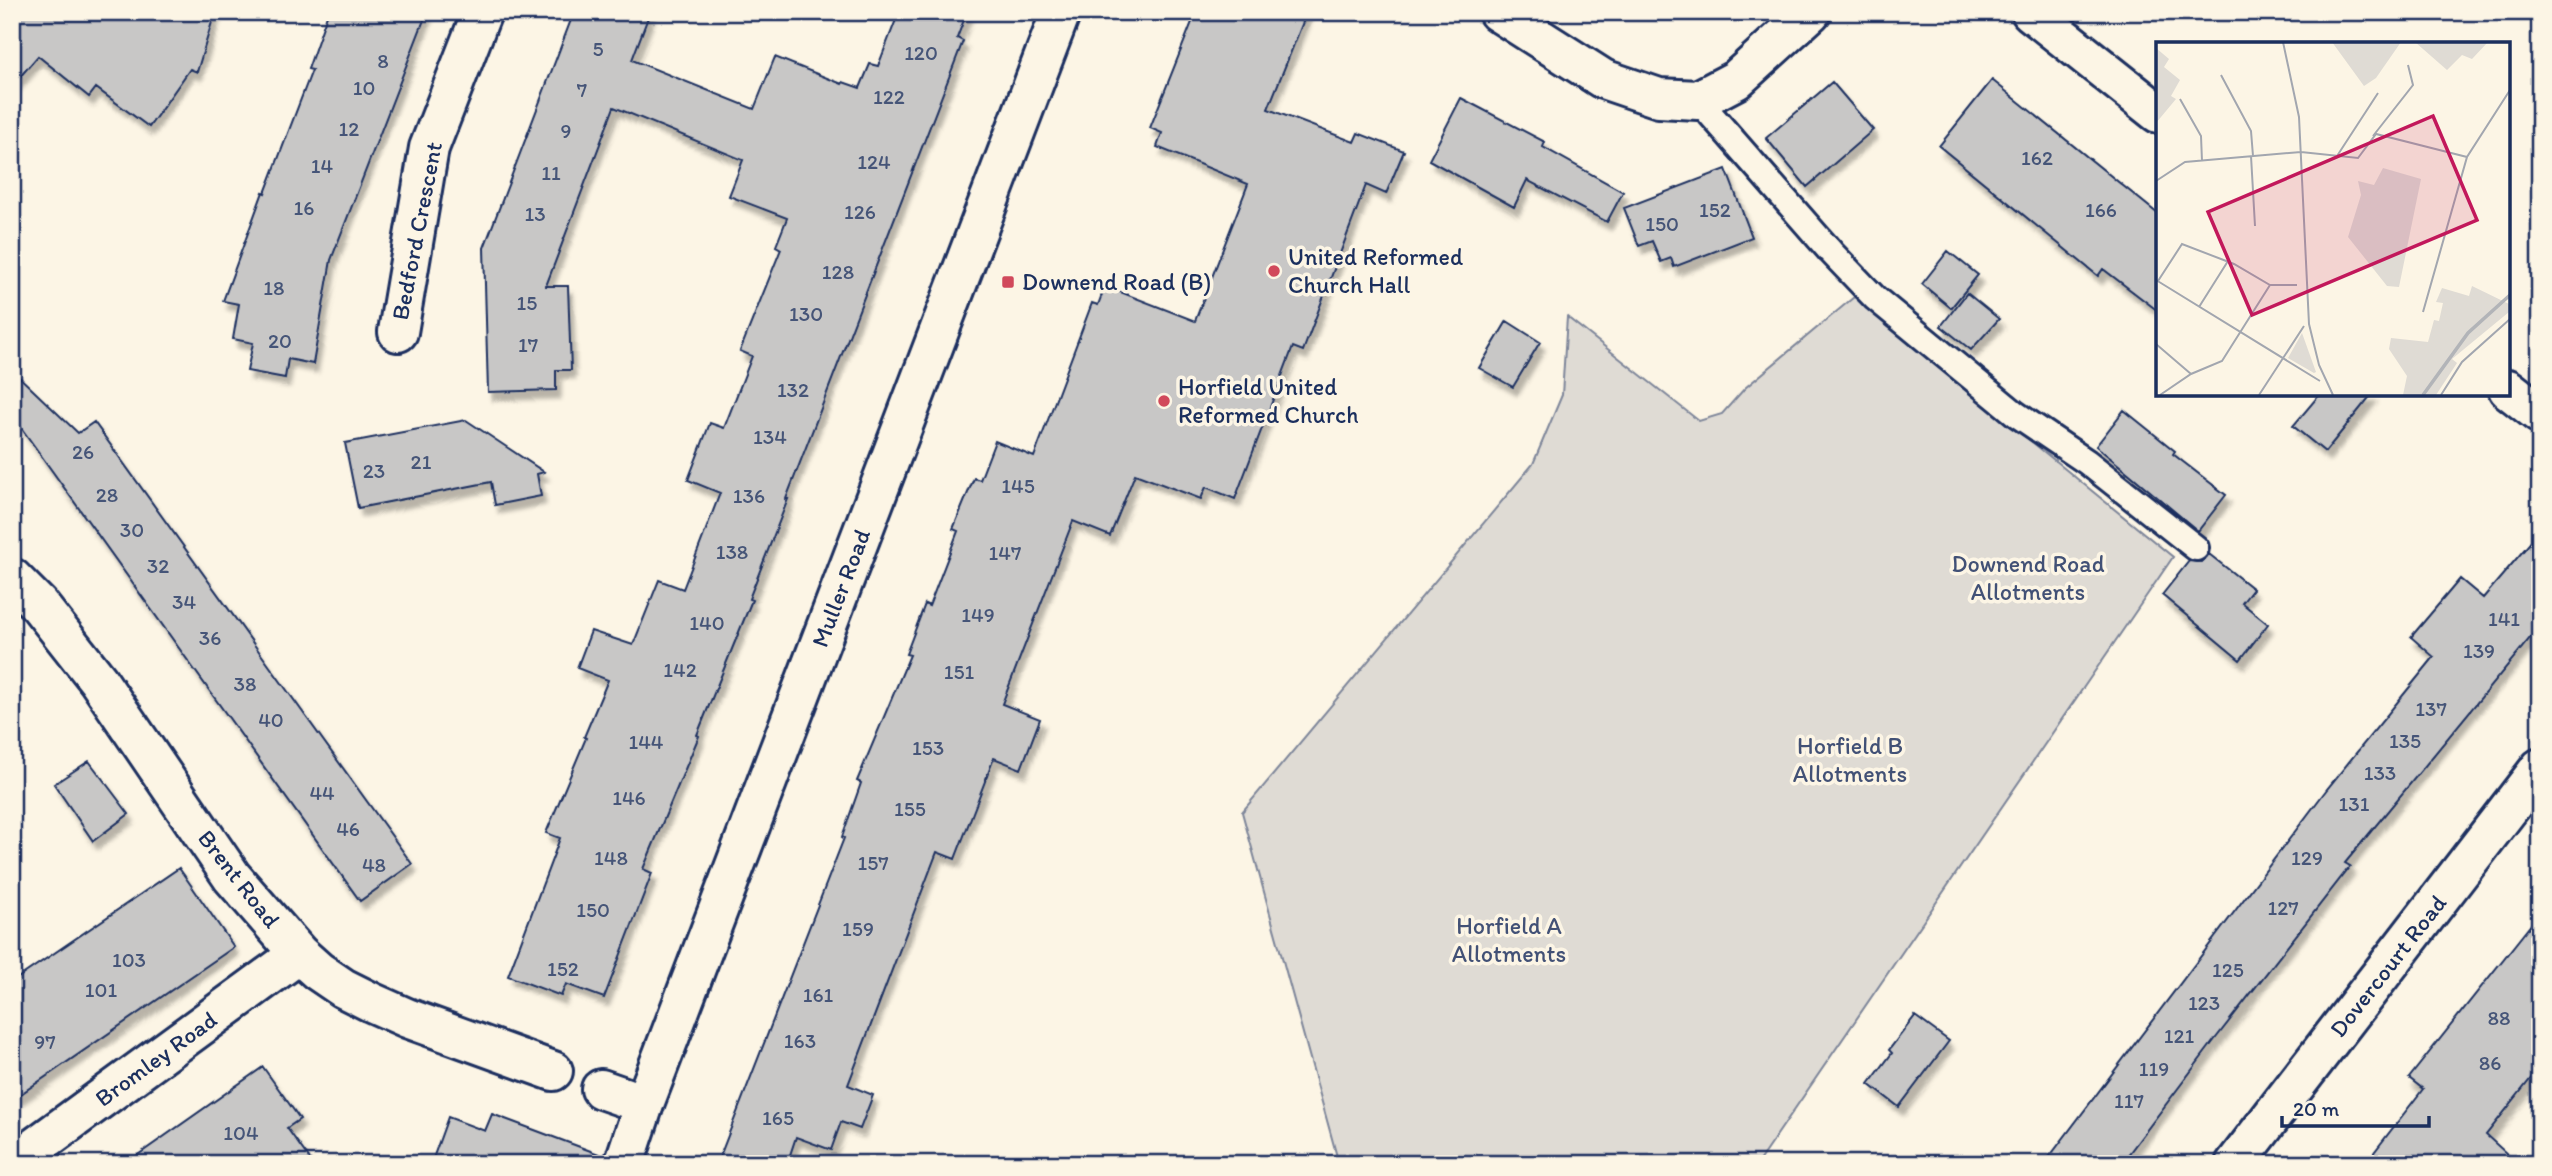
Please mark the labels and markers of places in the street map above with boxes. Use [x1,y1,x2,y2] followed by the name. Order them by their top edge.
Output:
[1288,242,1463,299] place label: United Reformed Church Hall
[1266,263,1282,279] marker: United Reformed Church Hall
[1022,267,1211,296] place label: Downend Road (B)
[1000,274,1016,290] marker: Downend Road (B)
[1178,372,1359,429] place label: Horfield United Reformed Church
[1156,393,1172,409] marker: Horfield United Reformed Church

